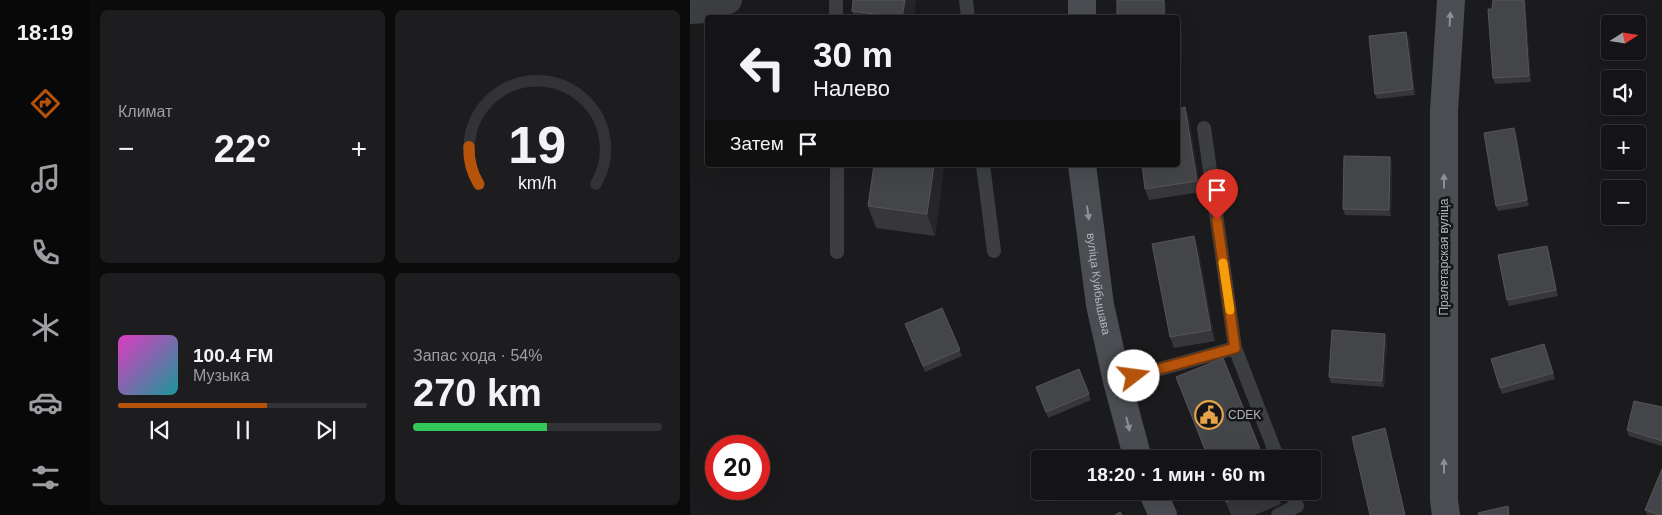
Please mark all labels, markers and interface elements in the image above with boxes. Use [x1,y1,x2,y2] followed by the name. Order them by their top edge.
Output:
[1446,11,1454,27] one-way arrow
[1601,15,1646,60] north arrow
[1601,15,1646,225] map controls
[17,20,73,45] text: 18:19
[730,35,795,100] icon: left
[813,35,893,74] text: 30 m
[1601,70,1646,115] button: sound
[813,76,890,101] text: Налево
[28,86,63,121] icon: directions
[118,103,172,120] text: Климат
[509,116,566,174] text: 19
[1601,125,1646,170] button: +
[214,128,271,170] text: 22°
[794,130,822,158] icon: arrive
[118,133,134,164] text: −
[351,133,367,164] text: +
[730,133,784,154] text: Затем
[28,161,63,196] icon: music
[1196,169,1238,220] pin
[518,173,557,193] text: km/h
[1440,173,1448,189] one-way arrow
[1203,176,1231,204] icon: arrive
[1601,180,1646,225] button: −
[1437,198,1451,316] street label: Пралетарская вуліца
[1084,206,1092,222] one-way arrow
[1084,232,1114,336] street label: вуліца Куйбышава
[28,235,63,270] icon: phone
[28,310,63,345] icon: climate
[193,345,273,366] text: 100.4 FM
[413,347,542,364] text: Запас хода · 54%
[1107,349,1159,401] position arrow
[193,367,250,384] text: Музыка
[413,372,542,414] text: 270 km
[28,385,63,420] icon: car
[1194,400,1224,430] public building icon: CDEK
[1228,408,1261,422] place label: CDEK
[146,416,174,444] icon: previous
[229,416,257,444] icon: pause
[312,416,340,444] icon: next
[1124,417,1132,432] one-way arrow
[705,435,770,500] speed limit sign: 20
[1440,458,1448,474] one-way arrow
[28,460,63,495] icon: filters
[1087,464,1265,485] text: 18:20 · 1 мин · 60 m

